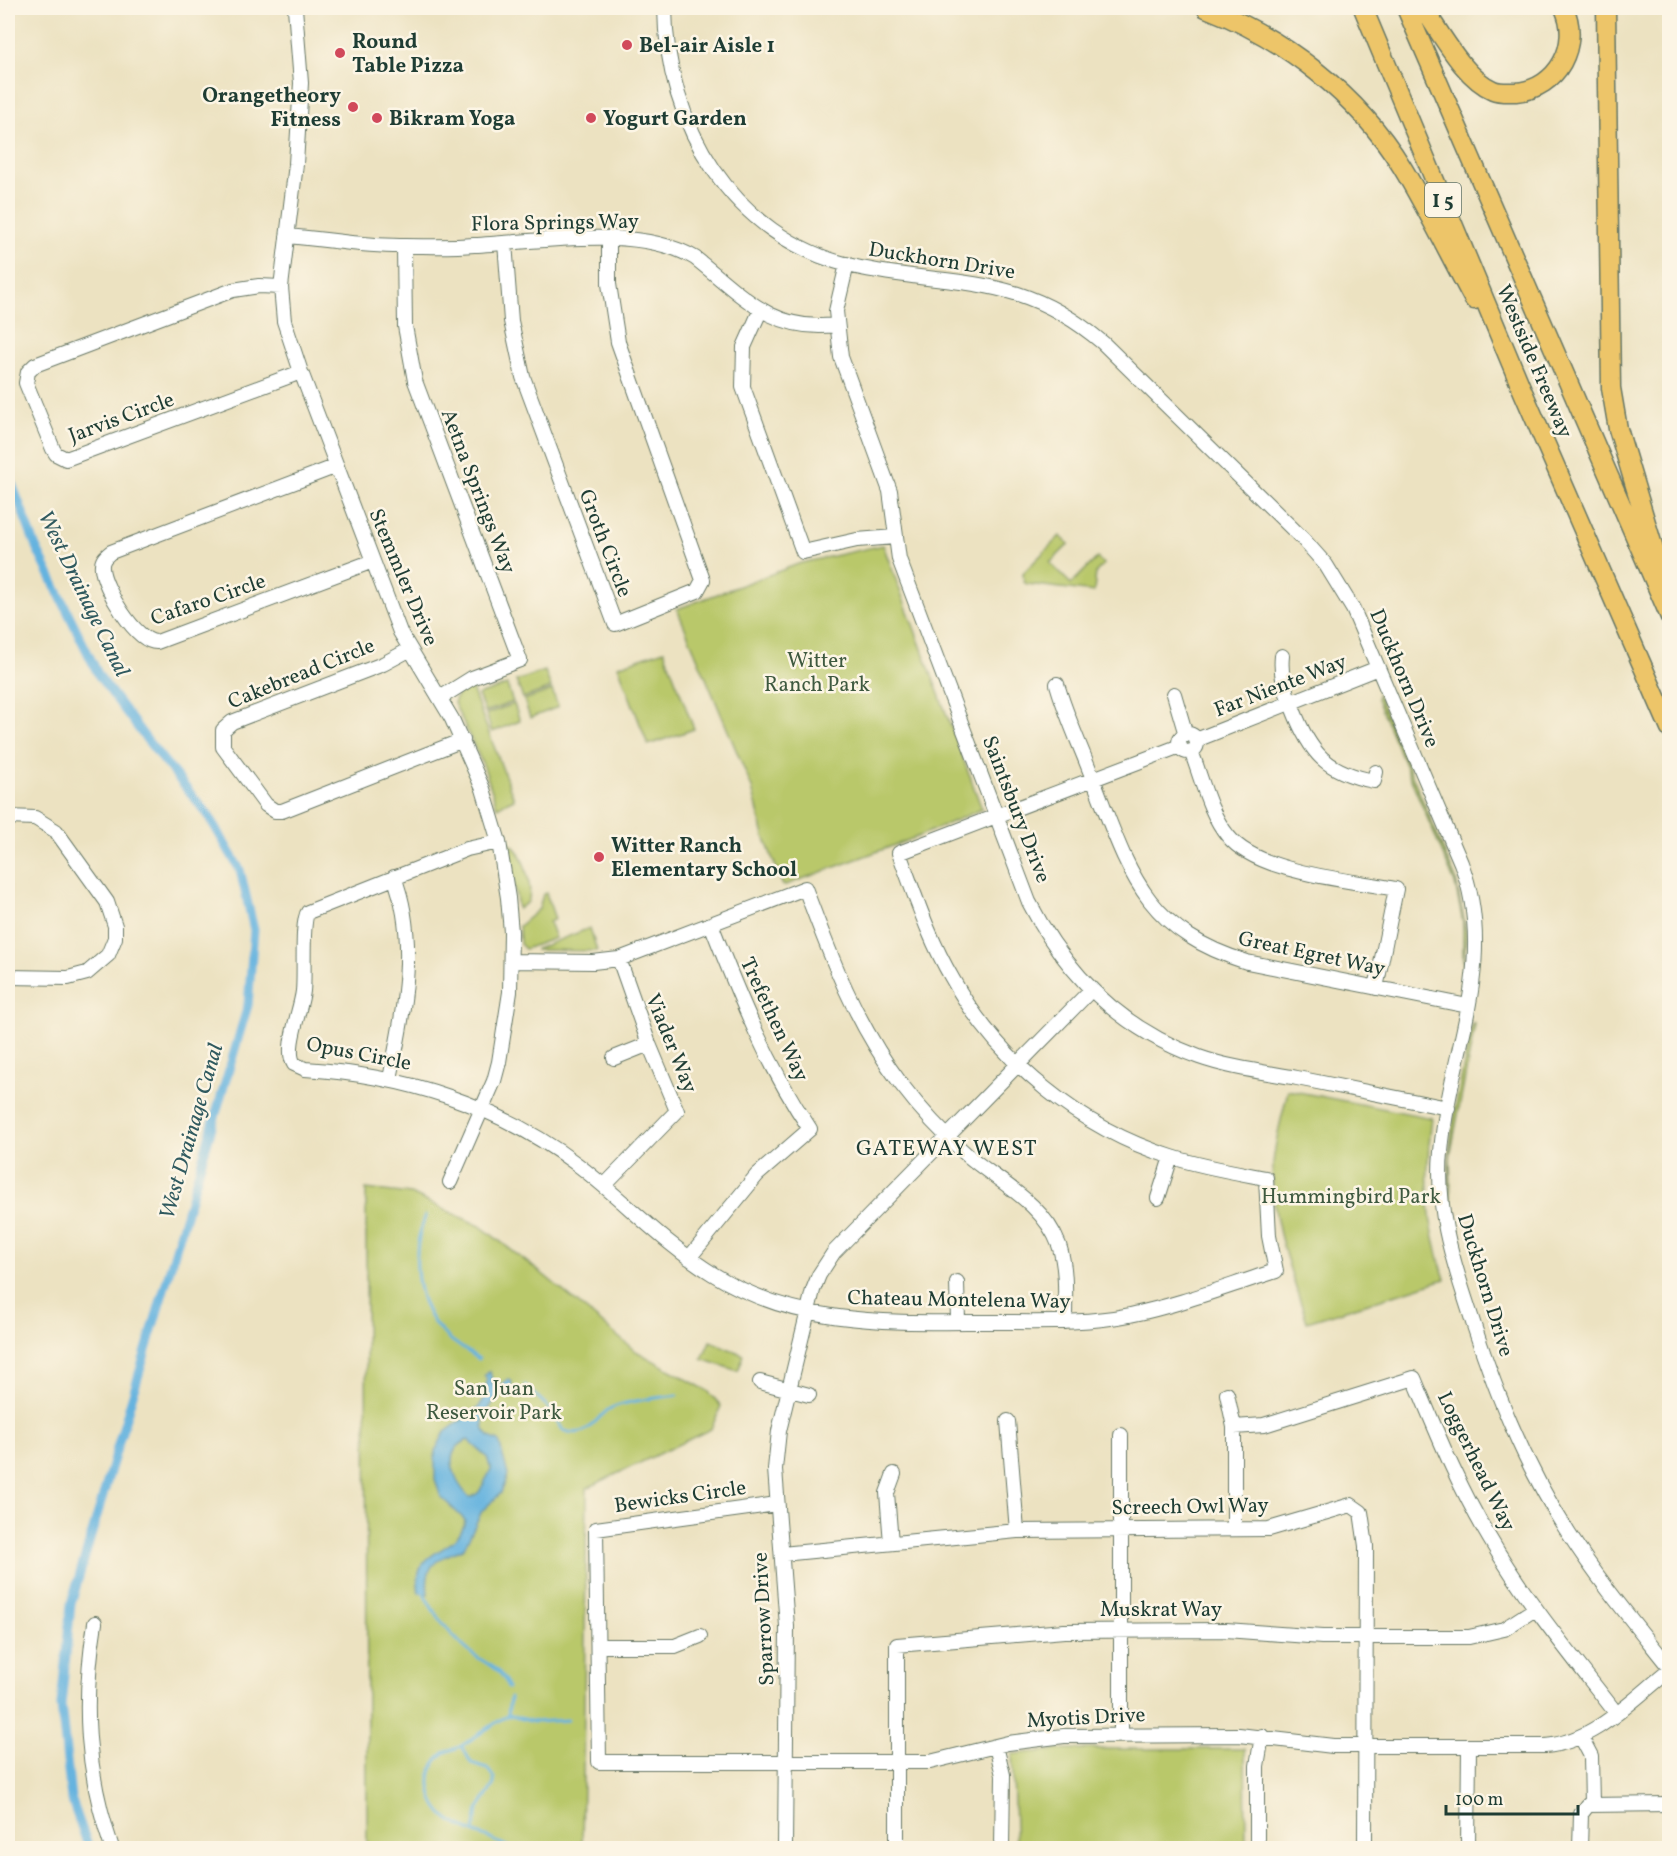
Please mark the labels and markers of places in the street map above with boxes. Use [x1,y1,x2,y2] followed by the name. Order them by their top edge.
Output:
[352,28,464,81] place label: Round Table Pizza
[639,32,775,61] place label: Bel-air Aisle 1
[620,38,634,52] marker: Bel-air Aisle 1
[333,46,347,60] marker: Round Table Pizza
[202,82,341,135] place label: Orangetheory Fitness
[346,100,360,114] marker: Orangetheory Fitness
[389,105,516,134] place label: Bikram Yoga
[603,105,747,134] place label: Yogurt Garden
[370,111,384,125] marker: Bikram Yoga
[584,111,598,125] marker: Yogurt Garden
[611,832,797,885] place label: Witter Ranch Elementary School
[592,850,606,864] marker: Witter Ranch Elementary School

